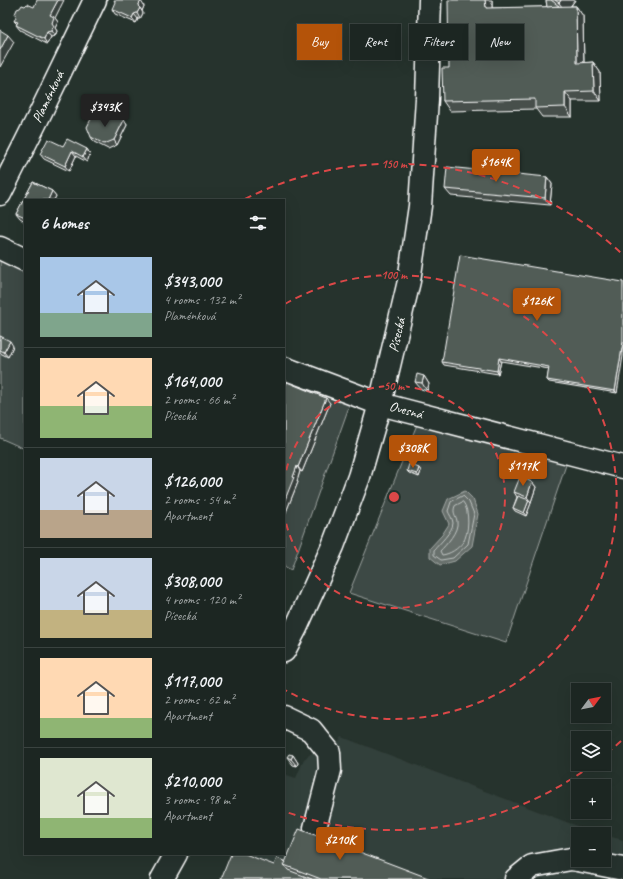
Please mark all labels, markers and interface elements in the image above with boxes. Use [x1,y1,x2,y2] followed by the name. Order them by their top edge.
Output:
[297,24,342,60] chip: Buy
[350,24,401,60] chip: Rent
[409,24,468,60] chip: Filters
[476,24,524,60] chip: New
[28,67,69,126] street label: Plaménková
[77,94,133,128] pin: $343K
[90,99,120,115] text: $343K
[468,149,524,183] pin: $164K
[481,154,511,170] text: $164K
[381,156,408,172] text: 150 m
[247,212,269,234] icon: filters
[40,213,88,234] text: 6 homes
[381,267,408,283] text: 100 m
[164,271,221,292] text: $343,000
[72,273,120,321] icon: home
[509,288,565,322] pin: $126K
[164,292,240,308] text: 4 rooms · 132 m²
[522,293,552,309] text: $126K
[164,308,215,324] text: Plaménková
[385,314,410,354] street label: Písecká
[164,371,221,392] text: $164,000
[72,374,120,422] icon: home
[384,378,405,394] text: 50 m
[164,392,234,408] text: 2 rooms · 66 m²
[388,397,426,423] street label: Ovesná
[164,408,196,424] text: Písecká
[385,435,441,469] pin: $308K
[398,440,428,456] text: $308K
[495,453,551,487] pin: $117K
[508,458,538,474] text: $117K
[164,471,221,492] text: $126,000
[72,474,120,522] icon: home
[387,490,401,504] centre of rings
[164,492,234,508] text: 2 rooms · 54 m²
[164,508,212,524] text: Apartment
[164,571,221,592] text: $308,000
[72,574,120,622] icon: home
[164,592,240,608] text: 4 rooms · 120 m²
[164,608,196,624] text: Písecká
[164,671,221,692] text: $117,000
[72,674,120,722] icon: home
[571,683,611,723] north arrow
[571,683,611,867] map controls
[164,692,234,708] text: 2 rooms · 62 m²
[164,708,212,724] text: Apartment
[571,731,611,771] button: layers
[164,771,221,792] text: $210,000
[72,774,120,822] icon: home
[571,779,611,819] button: +
[164,792,234,808] text: 3 rooms · 98 m²
[164,808,212,824] text: Apartment
[312,827,368,861] pin: $210K
[571,827,611,867] button: −
[325,832,355,848] text: $210K

